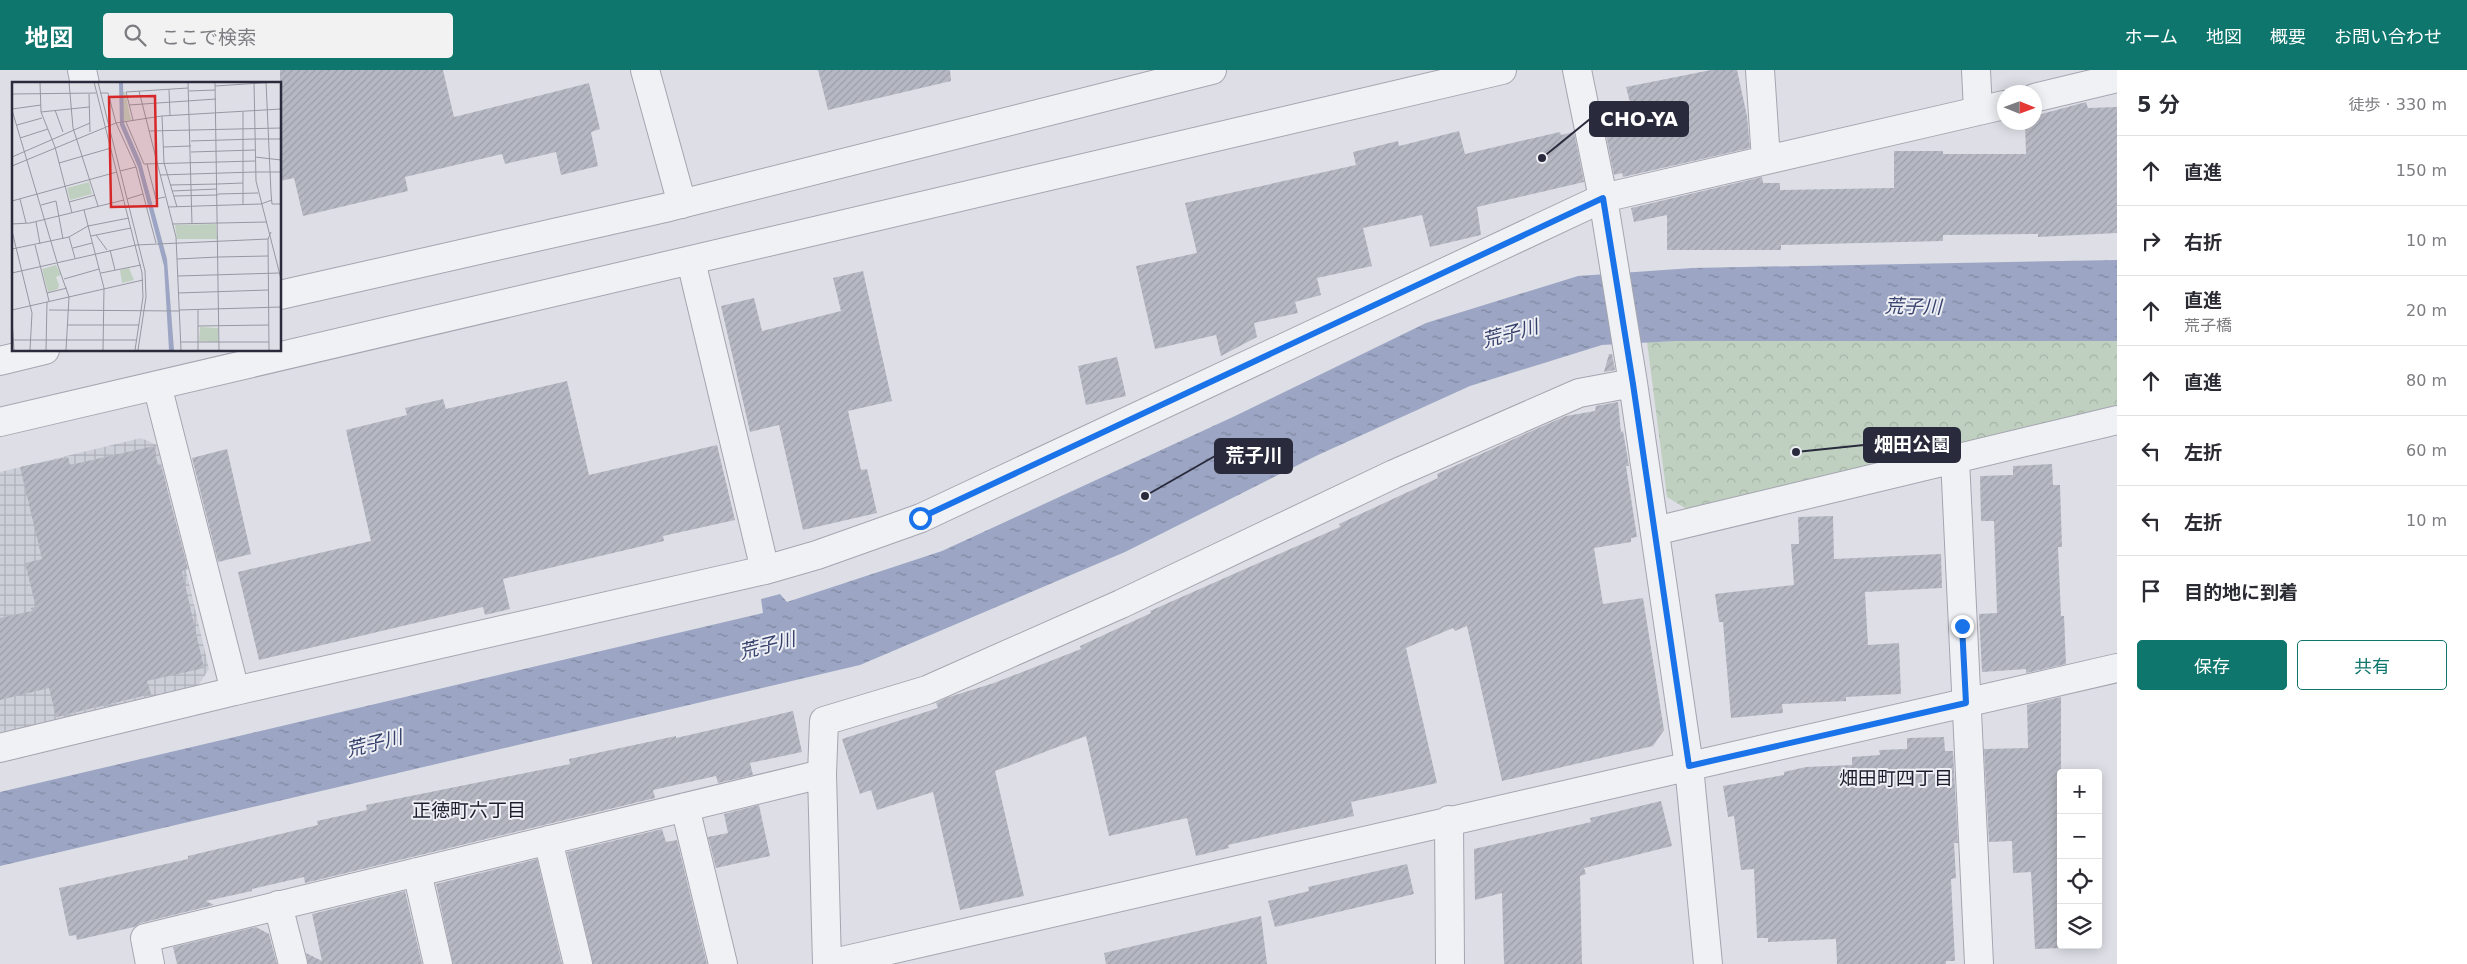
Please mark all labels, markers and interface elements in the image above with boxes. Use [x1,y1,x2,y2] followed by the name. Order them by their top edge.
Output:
[103,13,453,58] search box
[121,21,149,49] icon: search
[25,24,73,52] text: 地図
[161,26,256,48] text: ここで検索
[2125,26,2178,47] text: ホーム
[2206,26,2242,47] text: 地図
[2270,26,2306,47] text: 概要
[2334,26,2442,47] text: お問い合わせ
[12,82,281,351] inset map
[1997,85,2042,130] north arrow
[2137,93,2180,117] text: 5 分
[2349,95,2447,114] text: 徒歩 · 330 m
[1590,102,1688,136] callout: CHO-YA
[1600,108,1678,130] text: CHO-YA
[2137,157,2165,185] icon: ahead
[2184,161,2222,183] text: 直進
[2396,161,2447,180] text: 150 m
[2137,227,2165,255] icon: right
[2184,231,2222,253] text: 右折
[2406,231,2447,250] text: 10 m
[2184,289,2222,311] text: 直進
[1884,295,1944,318] water label: 荒子川
[2137,297,2165,325] icon: ahead
[2406,301,2447,320] text: 20 m
[1480,314,1542,351] water label: 荒子川
[2184,316,2232,335] text: 荒子橋
[2137,367,2165,395] icon: ahead
[2184,371,2222,393] text: 直進
[2406,371,2447,390] text: 80 m
[1864,428,1960,462] callout: 畑田公園
[1874,433,1950,455] text: 畑田公園
[2137,437,2165,465] icon: left
[1215,439,1292,473] callout: 荒子川
[2184,441,2222,463] text: 左折
[2406,441,2447,460] text: 60 m
[1225,444,1283,466] text: 荒子川
[909,507,932,530] route start
[2137,507,2165,535] icon: left
[2184,511,2222,533] text: 左折
[2406,511,2447,530] text: 10 m
[2137,577,2165,605] icon: arrive
[2184,581,2298,603] text: 目的地に到着
[1951,615,1974,638] route end
[737,627,799,663] water label: 荒子川
[2137,640,2287,690] button: 保存
[2297,640,2447,690] button: 共有
[344,725,406,761] water label: 荒子川
[1839,767,1953,789] district label: 畑田町四丁目
[2057,769,2102,949] map controls
[2057,769,2102,814] button: +
[412,799,526,821] district label: 正徳町六丁目
[2057,814,2102,859] button: −
[2057,859,2102,904] button: locate
[2057,904,2102,949] button: layers

